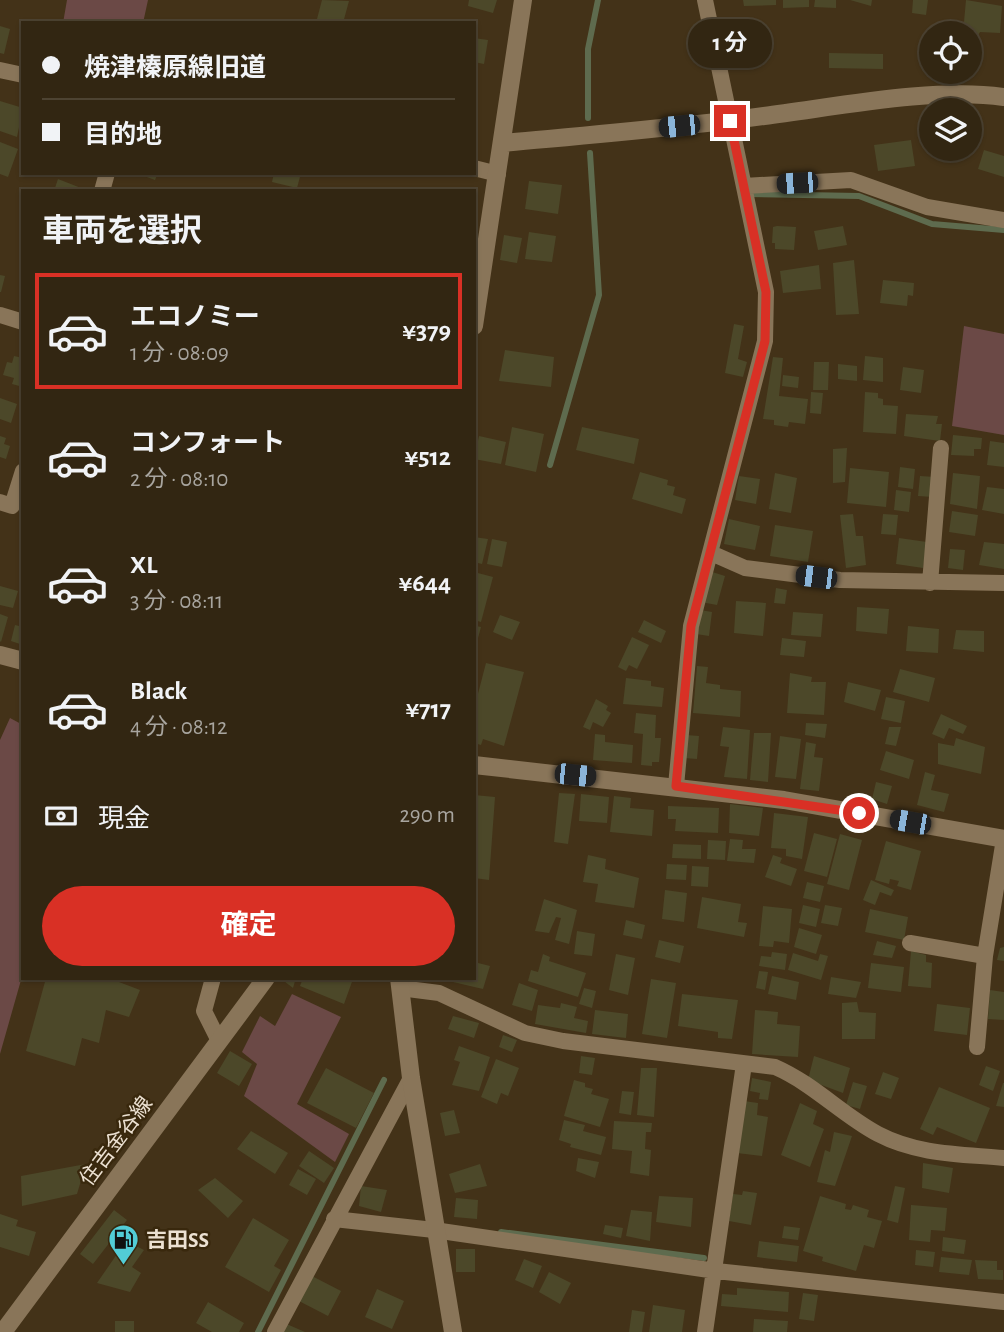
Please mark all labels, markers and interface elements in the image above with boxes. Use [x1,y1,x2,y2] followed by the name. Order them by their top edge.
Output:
[688,19,772,68] callout: 1 分
[919,21,982,161] map controls
[919,21,982,84] button: locate
[713,32,747,55] text: 1 分
[84,55,266,81] text: 焼津榛原線旧道
[919,98,982,161] button: layers
[714,105,746,137] route end
[658,113,701,139] car
[84,122,162,148] text: 目的地
[776,171,819,195] car
[42,215,202,247] text: 車両を選択
[46,300,109,363] icon: car
[130,304,260,330] text: エコノミー
[402,318,451,344] text: ¥379
[130,342,229,365] text: 1 分 · 08:09
[46,426,109,489] icon: car
[130,430,285,456] text: コンフォート
[404,444,451,470] text: ¥512
[130,468,229,491] text: 2 分 · 08:10
[46,552,109,615] icon: car
[130,552,157,578] text: XL
[794,564,839,590] car
[399,570,451,596] text: ¥644
[130,590,223,613] text: 3 分 · 08:11
[46,678,109,741] icon: car
[130,678,187,704] text: Black
[405,696,451,722] text: ¥717
[130,716,227,739] text: 4 分 · 08:12
[554,762,597,788] car
[42,797,80,835] icon: cash
[843,797,875,829] route start
[399,804,455,827] text: 290 m
[98,806,150,832] text: 現金
[888,808,933,836] car
[42,886,455,966] button: 確定
[76,1092,156,1190] street label: 住吉金谷線
[106,1223,140,1267] fuel station icon: 吉田SS
[146,1229,209,1251] place label: 吉田SS

